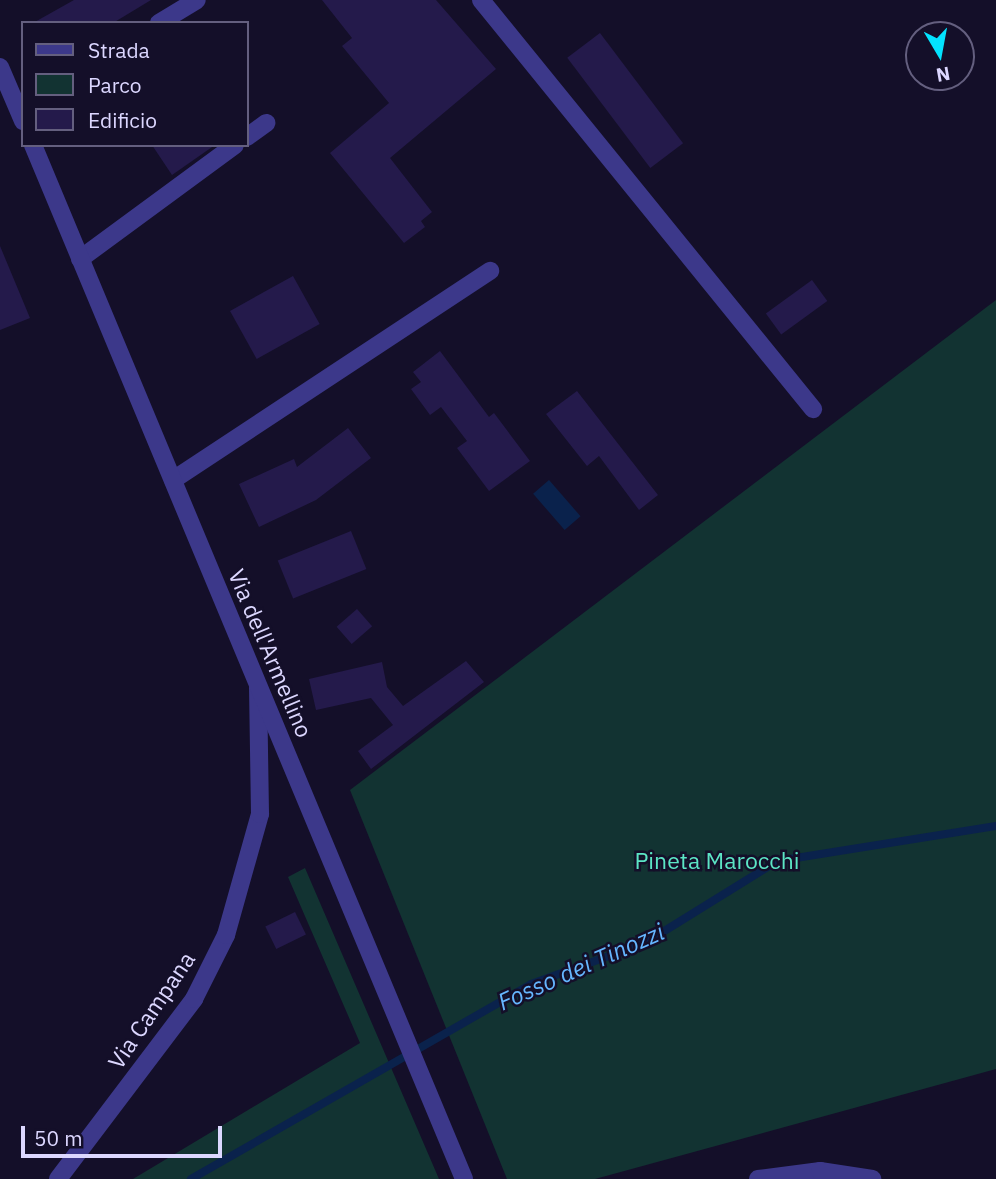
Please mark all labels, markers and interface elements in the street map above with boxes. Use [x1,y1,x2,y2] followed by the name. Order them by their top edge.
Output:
[21,21,248,147] legend
[905,21,975,91] north arrow
[88,36,150,64] text: Strada
[934,62,952,88] text: N
[88,71,142,99] text: Parco
[88,106,157,134] text: Edificio
[223,565,319,741] street label: Via dell'Armellino
[634,846,800,874] park label: Pineta Marocchi
[493,917,669,1017] water label: Fosso dei Tinozzi
[102,946,200,1074] street label: Via Campana
[24,1112,226,1156] scale bar
[34,1124,83,1152] text: 50 m

